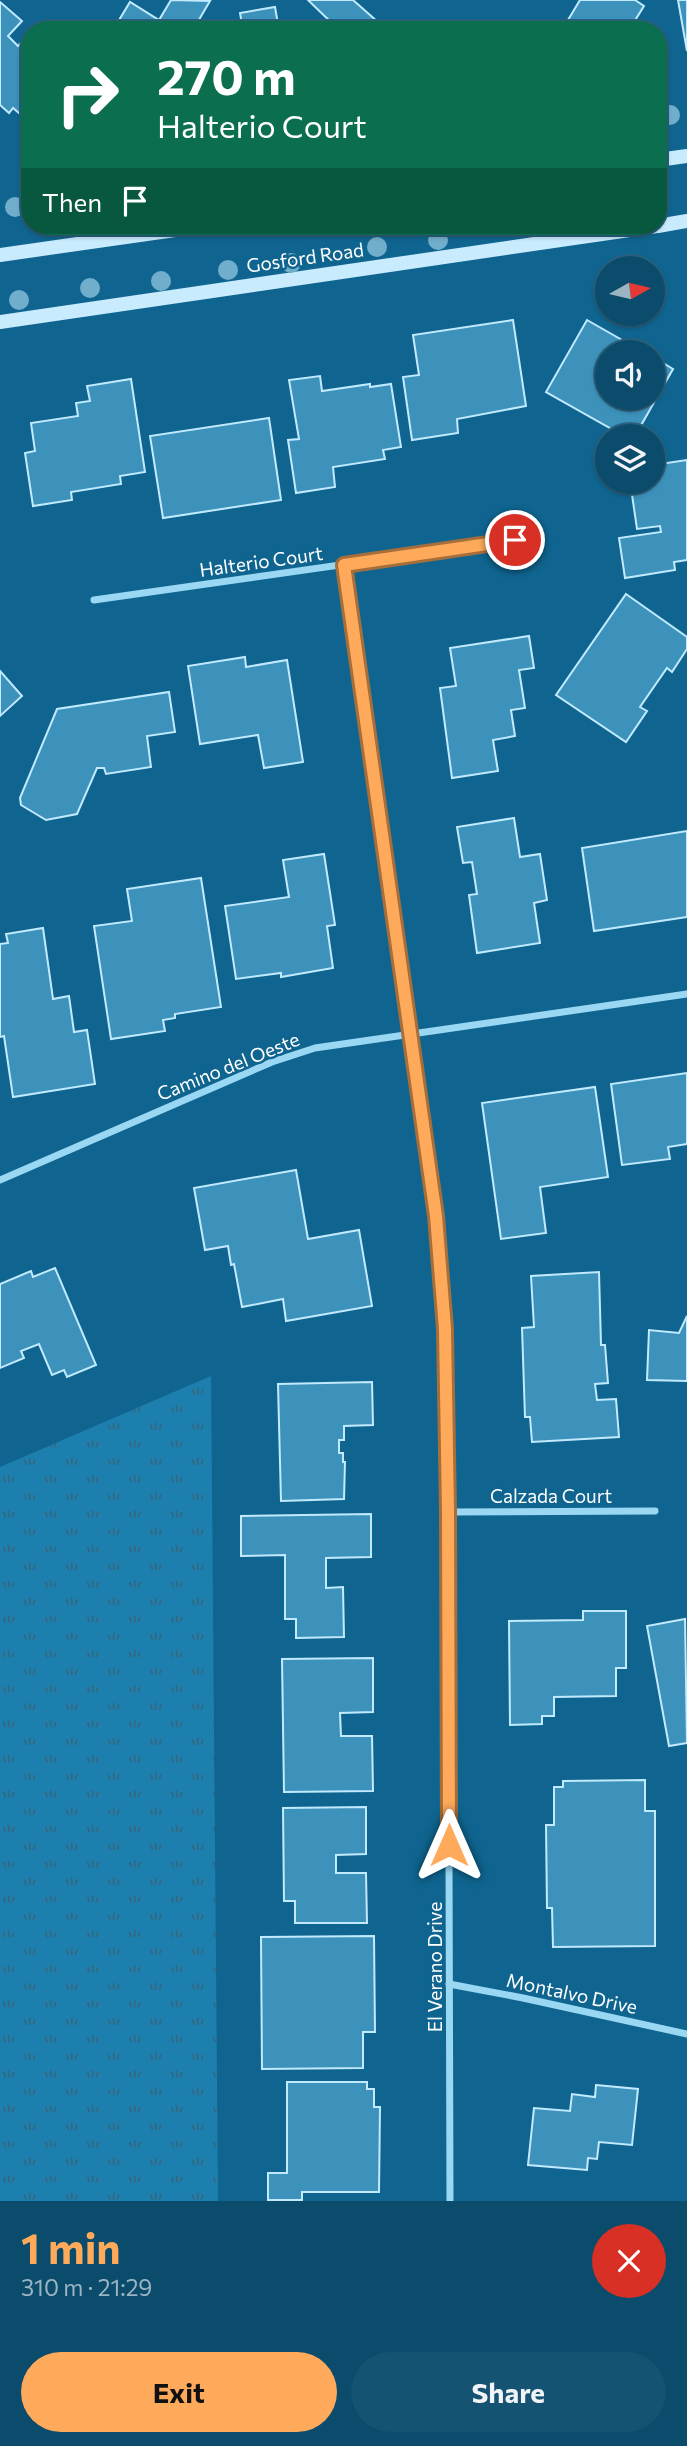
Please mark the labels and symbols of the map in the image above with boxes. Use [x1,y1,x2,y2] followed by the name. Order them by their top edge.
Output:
[245,237,365,277] street label: Gosford Road
[595,256,665,326] north arrow
[485,510,545,570] pin
[198,541,324,581] street label: Halterio Court
[153,1027,303,1105] street label: Camino del Oeste
[490,1484,612,1507] street label: Calzada Court
[412,1808,486,1882] position arrow
[423,1902,446,2032] street label: El Verano Drive
[504,1968,640,2018] street label: Montalvo Drive

